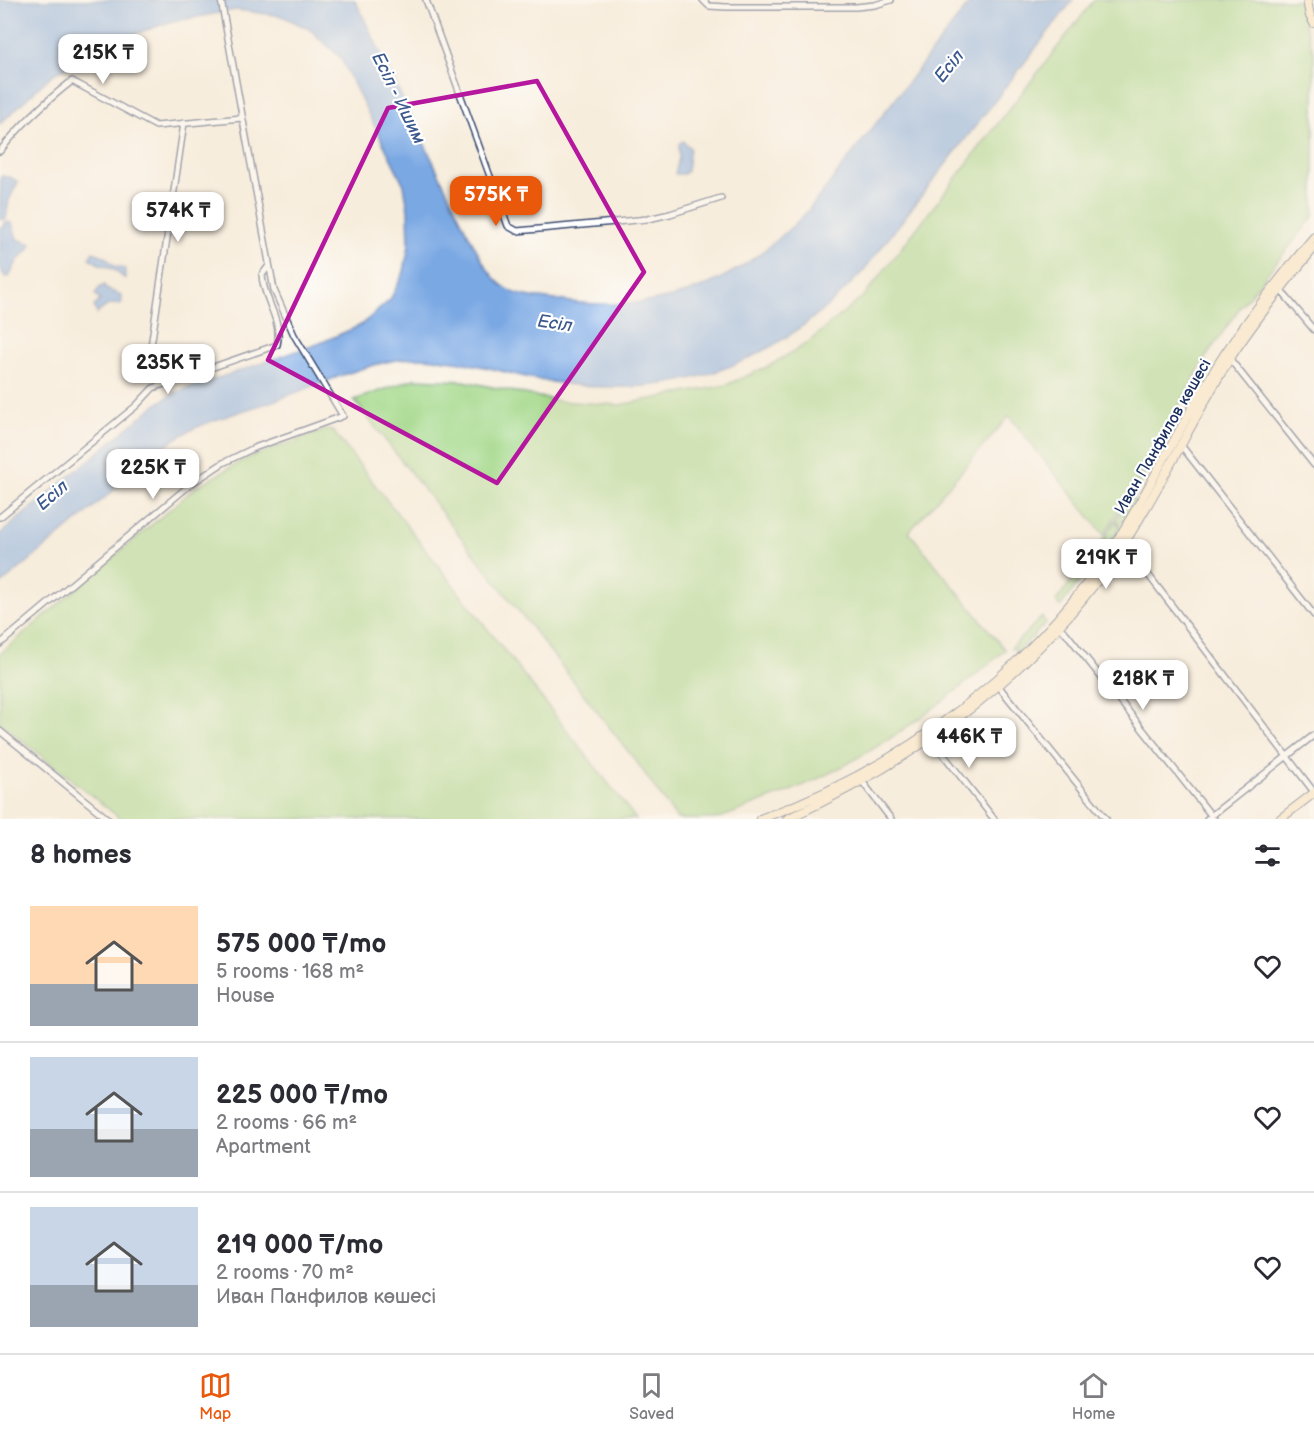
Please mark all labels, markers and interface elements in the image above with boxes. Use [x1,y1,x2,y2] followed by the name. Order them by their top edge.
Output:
[54,34,152,85] pin: 215K ₸
[72,41,134,65] text: 215K ₸
[930,45,969,87] water label: Есіл
[367,49,430,148] water label: Есіл - Ишим
[447,176,545,227] pin: 575K ₸
[464,183,528,207] text: 575K ₸
[129,192,227,243] pin: 574K ₸
[146,199,210,223] text: 574K ₸
[536,310,575,337] water label: Есіл
[119,344,217,395] pin: 235K ₸
[136,351,200,375] text: 235K ₸
[1111,356,1216,518] street label: Иван Панфилов көшесі
[104,449,202,500] pin: 225K ₸
[120,456,186,480] text: 225K ₸
[32,476,73,515] water label: Есіл
[1057,539,1155,590] pin: 219K ₸
[1075,546,1137,570] text: 219K ₸
[1094,660,1192,711] pin: 218K ₸
[1112,667,1174,691] text: 218K ₸
[920,718,1018,769] pin: 446K ₸
[936,725,1002,749] text: 446K ₸
[1251,839,1284,872] icon: filters
[30,840,132,871] text: 8 homes
[216,929,386,960] text: 575 000 ₸/mo
[78,930,150,1002] icon: home
[1251,950,1284,983] icon: heart
[216,960,364,984] text: 5 rooms · 168 m²
[216,984,275,1008] text: House
[216,1080,388,1111] text: 225 000 ₸/mo
[78,1081,150,1153] icon: home
[1251,1101,1284,1134] icon: heart
[216,1111,357,1135] text: 2 rooms · 66 m²
[216,1135,311,1159] text: Apartment
[216,1230,383,1261] text: 219 000 ₸/mo
[78,1231,150,1303] icon: home
[1251,1251,1284,1284] icon: heart
[216,1261,354,1285] text: 2 rooms · 70 m²
[216,1285,436,1309] text: Иван Панфилов көшесі
[199,1369,232,1424] tab: Map
[629,1369,674,1424] tab: Saved
[1072,1369,1115,1424] tab: Home

